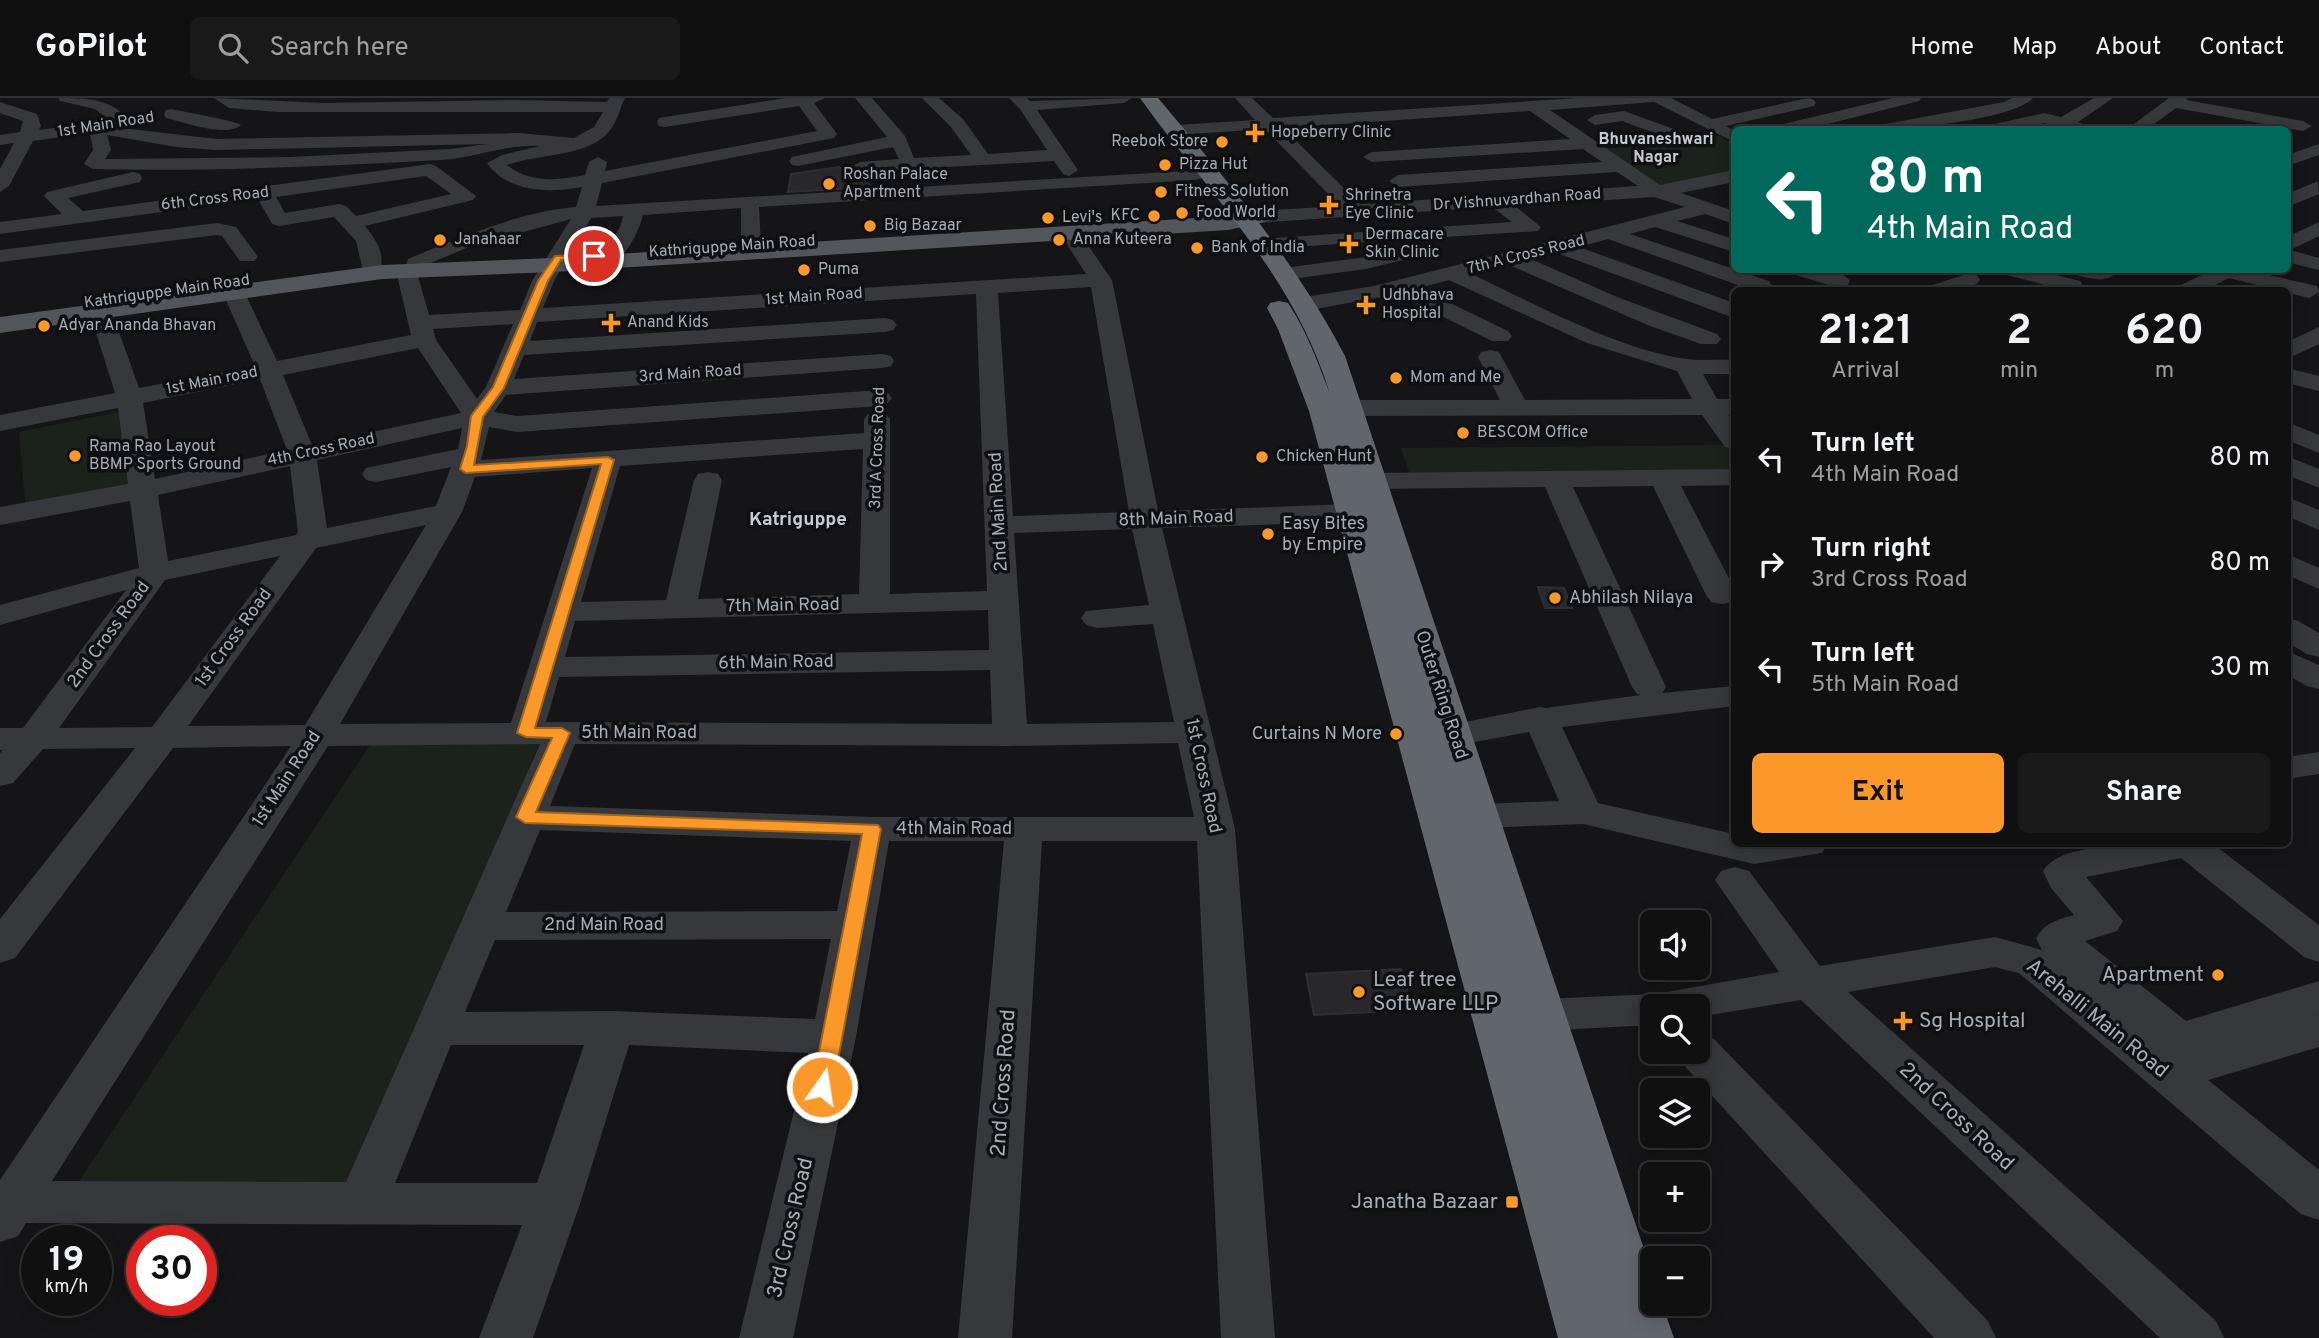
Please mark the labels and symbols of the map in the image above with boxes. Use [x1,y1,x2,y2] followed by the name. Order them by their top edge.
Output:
[56,107,156,143] street label: 1st Main Road
[1245,123,1265,143] marker: Hopeberry Clinic
[1271,123,1391,143] place label: Hopeberry Clinic
[1598,130,1714,168] district label: Bhuvaneshwari Nagar
[1111,132,1208,152] place label: Reebok Store
[1214,134,1230,150] marker: Reebok Store
[1179,155,1248,175] place label: Pizza Hut
[1157,157,1173,173] marker: Pizza Hut
[843,165,948,203] place label: Roshan Palace Apartment
[821,176,837,192] marker: Roshan Palace Apartment
[160,182,270,216] street label: 6th Cross Road
[1175,182,1289,202] place label: Fitness Solution
[1153,184,1169,200] marker: Fitness Solution
[1432,184,1602,216] street label: Dr Vishnuvardhan Road
[1345,186,1414,224] place label: Shrinetra Eye Clinic
[1319,195,1339,215] marker: Shrinetra Eye Clinic
[1196,203,1276,223] place label: Food World
[1174,205,1190,221] marker: Food World
[1111,206,1140,226] place label: KFC
[1062,208,1102,228] place label: Levi's
[1146,208,1162,224] marker: KFC
[1040,210,1056,226] marker: Levi's
[884,216,962,236] place label: Big Bazaar
[862,218,878,234] marker: Big Bazaar
[1365,225,1444,263] place label: Dermacare Skin Clinic
[564,226,624,286] pin
[454,230,521,250] place label: Janahaar
[1073,230,1172,250] place label: Anna Kuteera
[648,231,816,263] street label: Kathriguppe Main Road
[1465,231,1587,279] street label: 7th A Cross Road
[432,232,448,248] marker: Janahaar
[1051,232,1067,248] marker: Anna Kuteera
[1339,234,1359,254] marker: Dermacare Skin Clinic
[1211,238,1305,258] place label: Bank of India
[1189,240,1205,256] marker: Bank of India
[818,260,859,280] place label: Puma
[796,262,812,278] marker: Puma
[83,270,251,314] street label: Kathriguppe Main Road
[765,284,863,310] street label: 1st Main Road
[1382,286,1454,324] place label: Udhbhava Hospital
[1356,295,1376,315] marker: Udhbhava Hospital
[601,313,621,333] marker: Anand Kids
[627,313,709,333] place label: Anand Kids
[58,316,216,336] place label: Adyar Ananda Bhavan
[36,318,52,334] marker: Adyar Ananda Bhavan
[638,360,742,388] street label: 3rd Main Road
[164,362,260,400] street label: 1st Main road
[1410,368,1501,388] place label: Mom and Me
[1388,370,1404,386] marker: Mom and Me
[866,387,890,509] street label: 3rd A Cross Road
[1477,423,1588,443] place label: BESCOM Office
[1455,425,1471,441] marker: BESCOM Office
[266,429,376,471] street label: 4th Cross Road
[89,437,241,475] place label: Rama Rao Layout BBMP Sports Ground
[1276,447,1372,467] place label: Chicken Hunt
[67,448,83,464] marker: Rama Rao Layout BBMP Sports Ground
[1254,449,1270,465] marker: Chicken Hunt
[984,452,1014,572] street label: 2nd Main Road
[1118,505,1234,533] street label: 8th Main Road
[749,508,847,532] district label: Katriguppe
[1282,513,1365,557] place label: Easy Bites by Empire
[1260,526,1276,542] marker: Easy Bites by Empire
[62,577,156,693] street label: 2nd Cross Road
[190,584,278,692] street label: 1st Cross Road
[1569,587,1693,610] place label: Abhilash Nilaya
[1547,590,1563,606] marker: Abhilash Nilaya
[726,594,840,618] street label: 7th Main Road
[1409,628,1473,762] street label: Outer Ring Road
[718,650,834,676] street label: 6th Main Road
[1180,717,1226,835] street label: 1st Cross Road
[581,722,697,745] street label: 5th Main Road
[1252,723,1382,746] place label: Curtains N More
[1388,726,1404,742] marker: Curtains N More
[247,727,327,831] street label: 1st Main Road
[896,818,1012,841] street label: 4th Main Road
[544,914,664,937] street label: 2nd Main Road
[2020,953,2174,1085] street label: Arehalli Main Road
[2102,962,2204,989] place label: Apartment
[1373,967,1498,1018] place label: Leaf tree Software LLP
[2210,967,2226,983] marker: Apartment
[1351,984,1367,1000] marker: Leaf tree Software LLP
[985,1008,1023,1158] street label: 2nd Cross Road
[1919,1008,2026,1035] place label: Sg Hospital
[1893,1011,1913,1031] marker: Sg Hospital
[785,1050,859,1124] position arrow
[1893,1057,2019,1177] street label: 2nd Cross Road
[762,1155,820,1301] street label: 3rd Cross Road
[1351,1189,1498,1216] place label: Janatha Bazaar
[1504,1194,1520,1210] marker: Janatha Bazaar
[126,1225,217,1316] speed limit sign: 30

